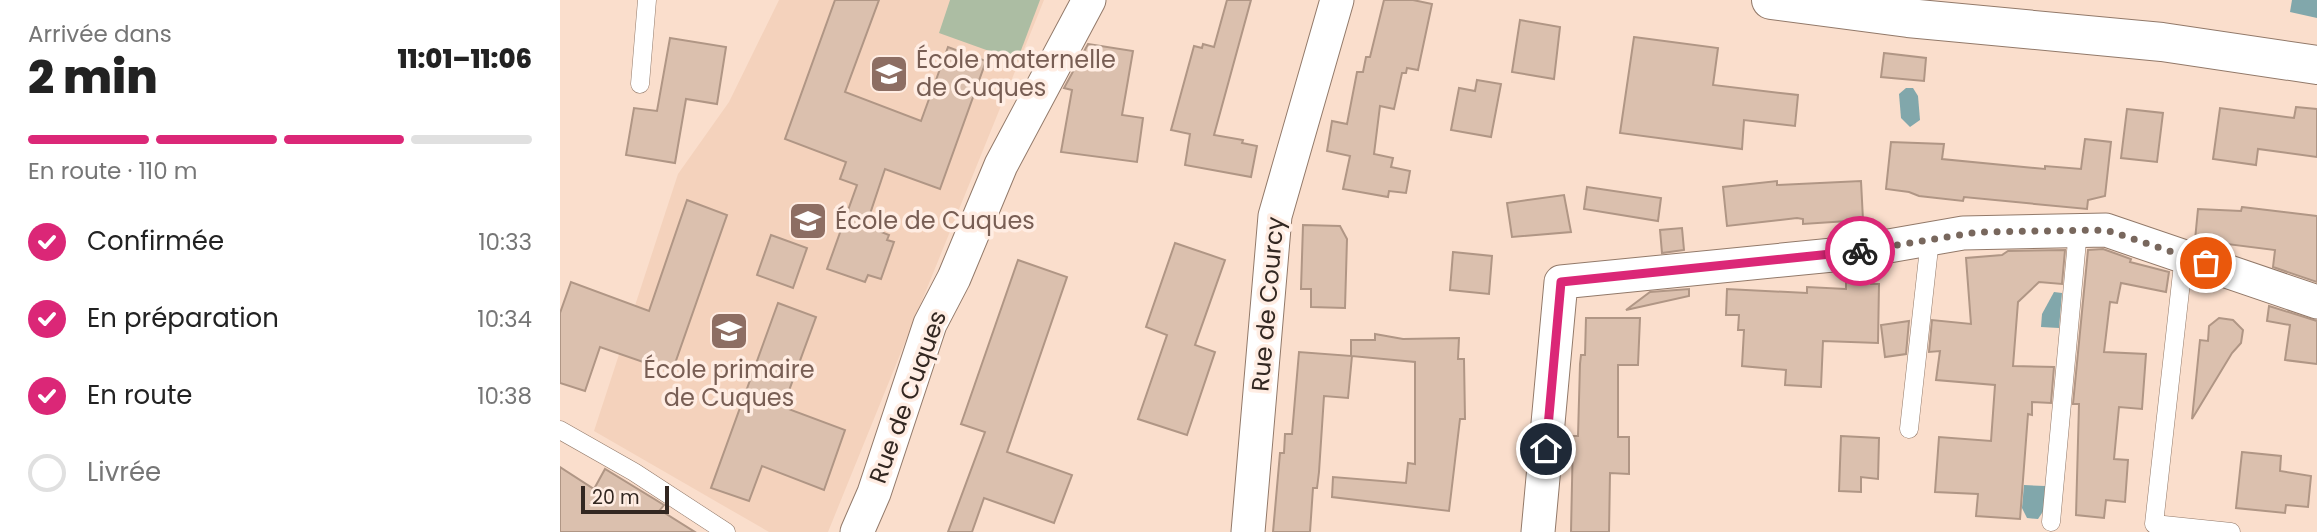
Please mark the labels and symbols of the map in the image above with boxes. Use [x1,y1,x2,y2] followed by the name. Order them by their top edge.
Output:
[916,43,1116,104] place label: École maternelle de Cuques
[868,53,910,95] school or university icon: École maternelle de Cuques
[787,200,829,242] school or university icon: École de Cuques
[835,204,1035,237] place label: École de Cuques
[1243,215,1292,393] street label: Rue de Courcy
[1825,216,1895,286] courier
[2176,233,2236,293] pin
[861,306,954,488] street label: Rue de Cuques
[708,310,750,352] school or university icon: École primaire de Cuques
[643,353,815,414] place label: École primaire de Cuques
[1516,419,1576,479] pin
[581,483,668,515] scale bar

